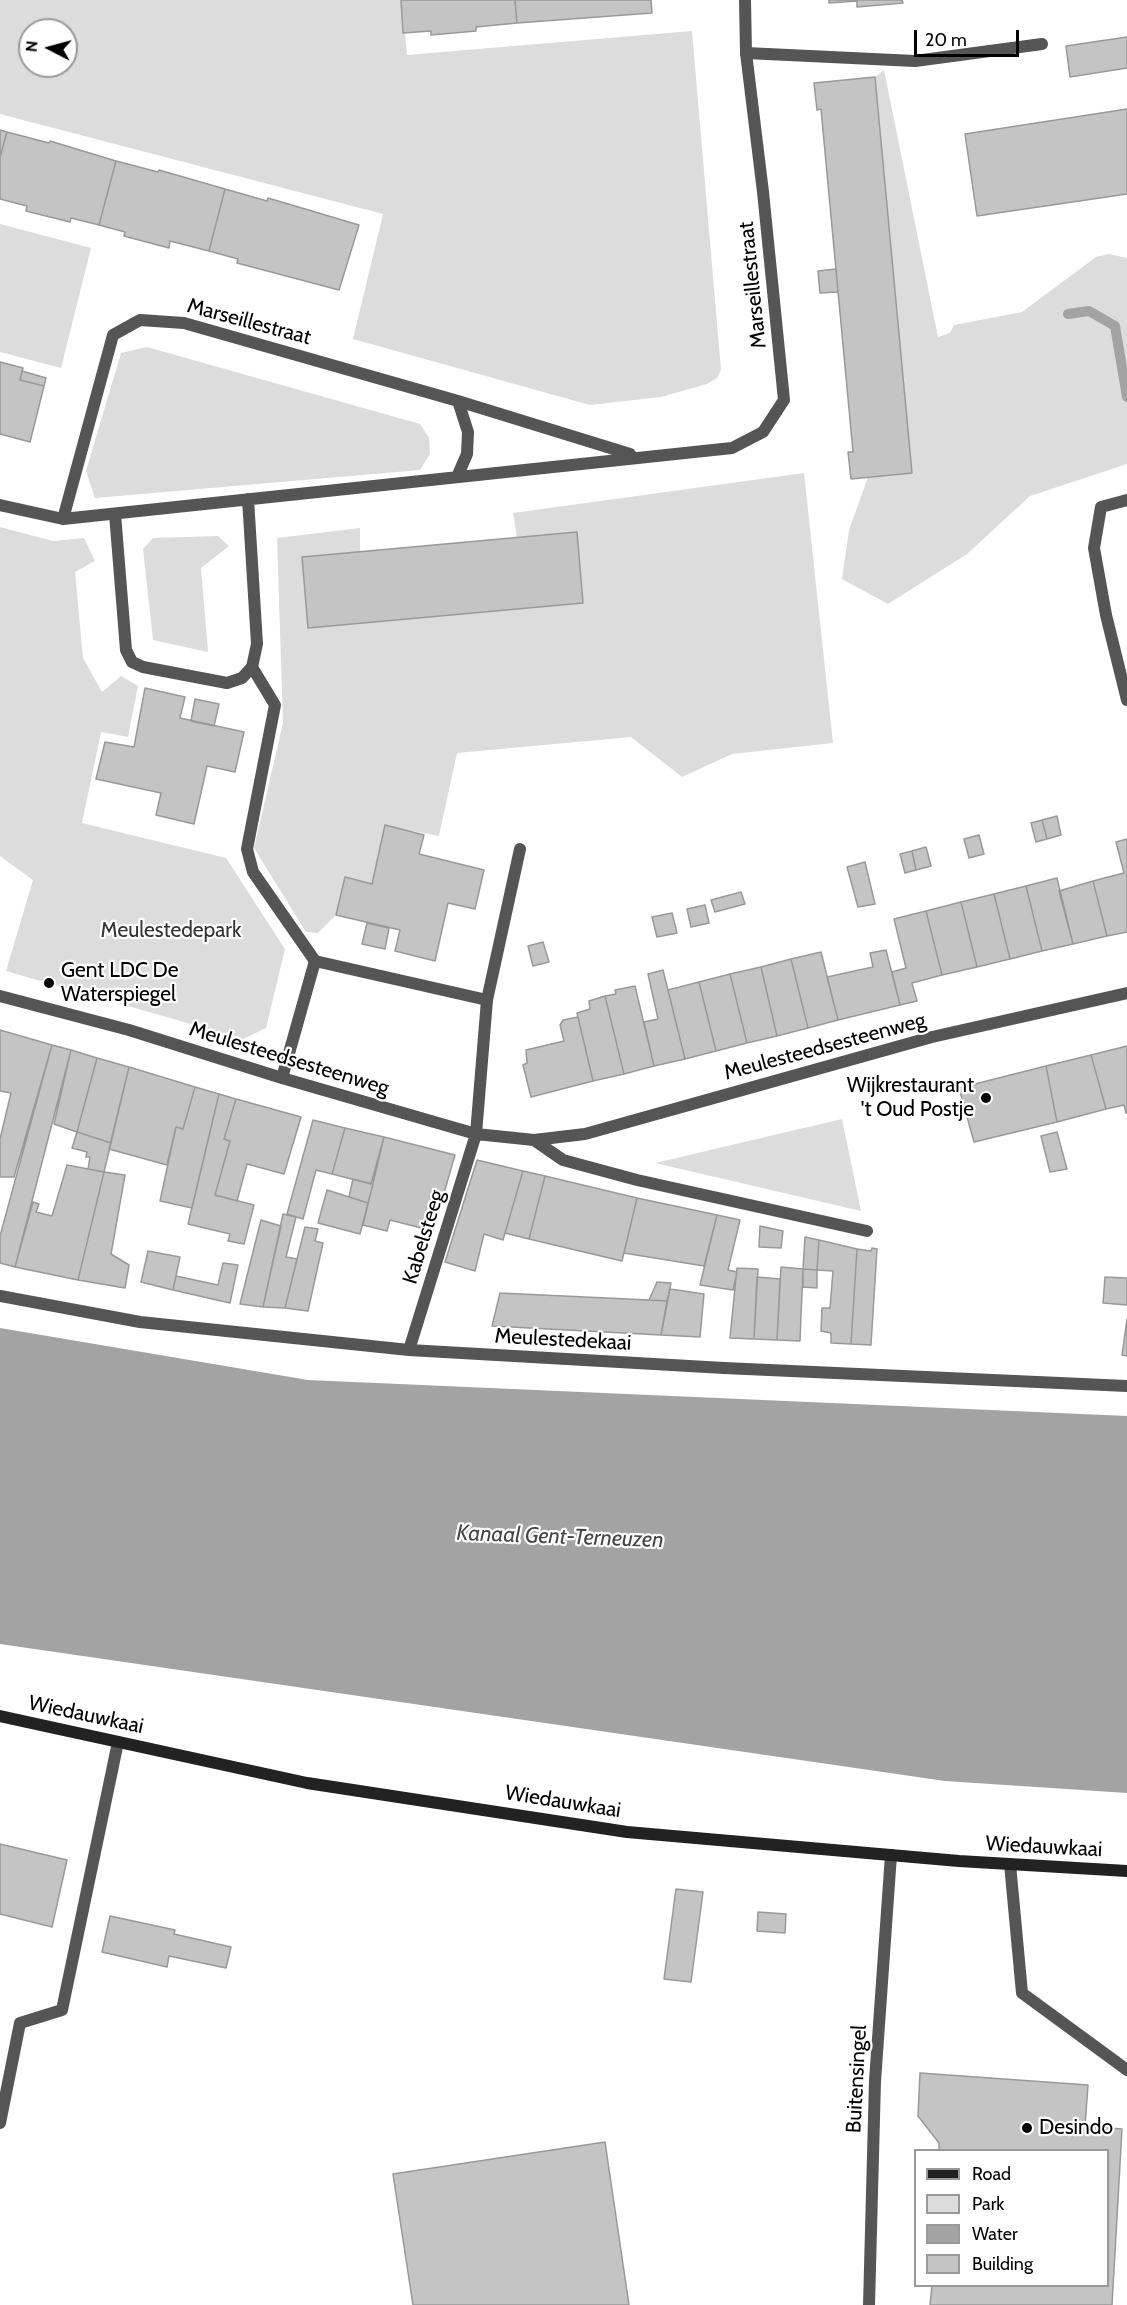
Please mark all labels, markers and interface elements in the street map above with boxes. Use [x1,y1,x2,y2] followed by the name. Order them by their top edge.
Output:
[18,18,78,78] north arrow
[917,18,1022,56] scale bar
[925,29,967,51] text: 20 m
[22,40,42,53] text: N
[734,220,772,350] street label: Marseillestraat
[184,293,314,351] street label: Marseillestraat
[101,918,241,944] park label: Meulestedepark
[61,958,178,1008] place label: Gent LDC De Waterspiegel
[42,976,56,990] marker: Gent LDC De Waterspiegel
[722,1008,928,1086] street label: Meulesteedsesteenweg
[186,1017,392,1101] street label: Meulesteedsesteenweg
[847,1073,974,1123] place label: Wijkrestaurant 't Oud Postje
[979,1091,993,1105] marker: Wijkrestaurant 't Oud Postje
[398,1187,450,1287] street label: Kabelsteeg
[494,1324,632,1356] street label: Meulestedekaai
[456,1520,664,1554] water label: Kanaal Gent-Terneuzen
[26,1691,146,1739] street label: Wiedauwkaai
[503,1780,623,1824] street label: Wiedauwkaai
[985,1831,1103,1863] street label: Wiedauwkaai
[842,2024,872,2134] street label: Buitensingel
[1039,2115,1113,2141] place label: Desindo
[1020,2121,1034,2135] marker: Desindo
[914,2149,1109,2287] legend
[972,2163,1011,2185] text: Road
[972,2193,1004,2215] text: Park
[972,2223,1018,2245] text: Water
[972,2253,1033,2275] text: Building

